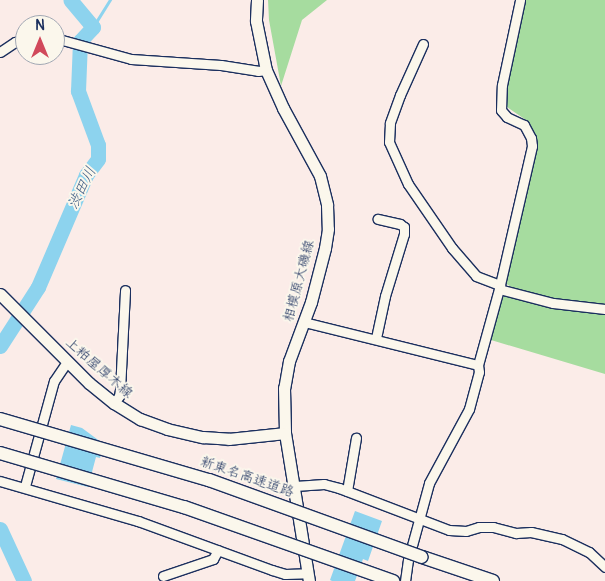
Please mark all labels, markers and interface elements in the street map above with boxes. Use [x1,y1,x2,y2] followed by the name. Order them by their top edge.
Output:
[15,15,65,65] north arrow
[35,17,45,34] text: N
[64,164,100,212] water label: 渋田川
[280,238,318,324] street label: 相模原大磯線
[62,334,136,402] street label: 上粕屋厚木線
[198,453,296,501] street label: 新東名高速道路

